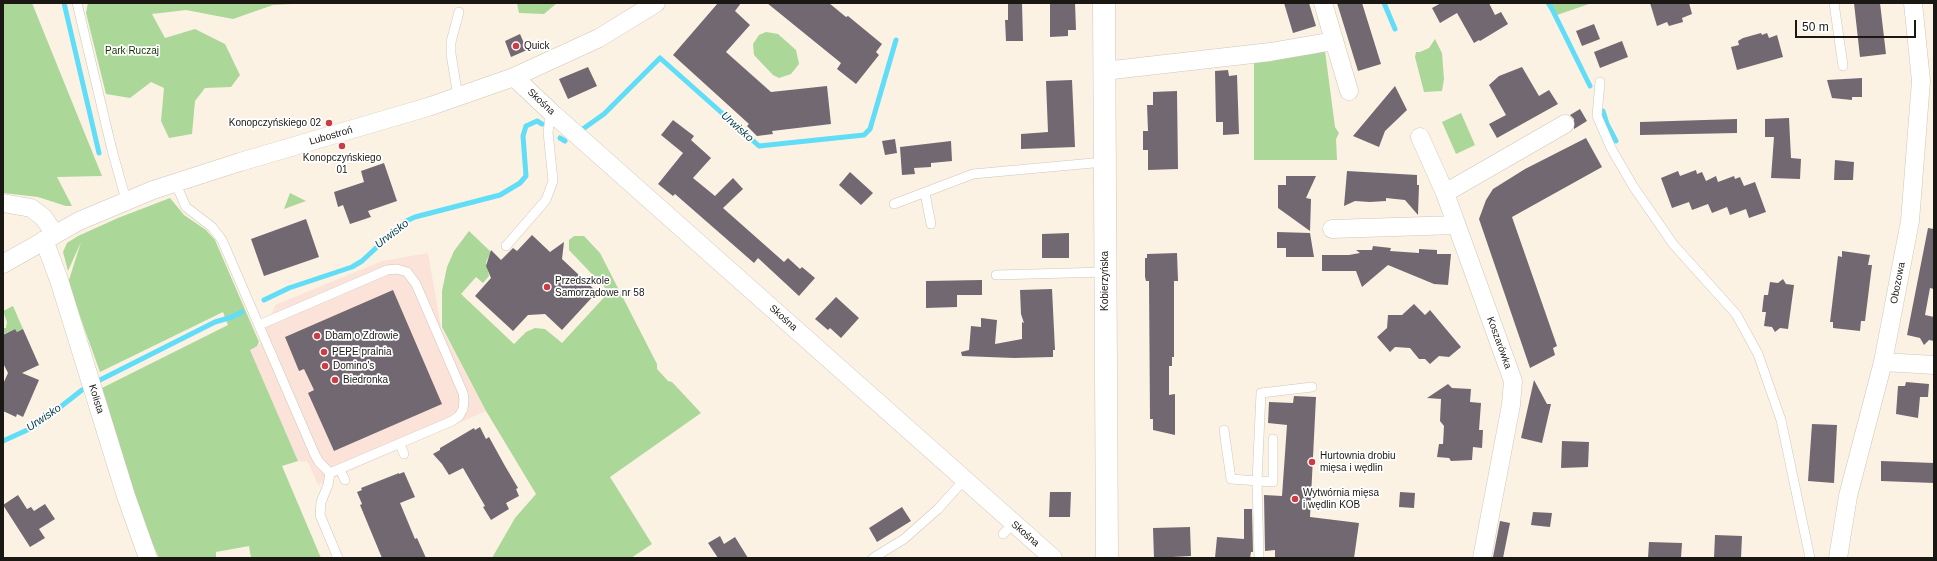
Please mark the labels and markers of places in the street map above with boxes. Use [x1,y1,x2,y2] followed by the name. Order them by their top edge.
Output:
[524,40,550,52] place label: Quick
[511,41,521,51] marker: Quick
[229,117,321,129] place label: Konopczyńskiego 02
[324,118,334,128] marker: Konopczyńskiego 02
[337,141,347,151] marker: Konopczyńskiego 01
[303,152,381,176] place label: Konopczyńskiego 01
[555,275,644,298] place label: Przedszkole Samorządowe nr 58
[542,282,552,292] marker: Przedszkole Samorządowe nr 58
[325,330,398,342] place label: Dbam o Zdrowie
[312,331,322,341] marker: Dbam o Zdrowie
[332,346,391,358] place label: PEPE pralnia
[319,347,329,357] marker: PEPE pralnia
[333,360,374,372] place label: Domino's
[320,361,330,371] marker: Domino's
[343,374,388,386] place label: Biedronka
[330,375,340,385] marker: Biedronka
[1320,450,1396,474] place label: Hurtownia drobiu mięsa i wędlin
[1307,457,1317,467] marker: Hurtownia drobiu mięsa i wędlin
[1303,487,1379,510] place label: Wytwórnia mięsa i wędlin KOB
[1290,494,1300,504] marker: Wytwórnia mięsa i wędlin KOB

